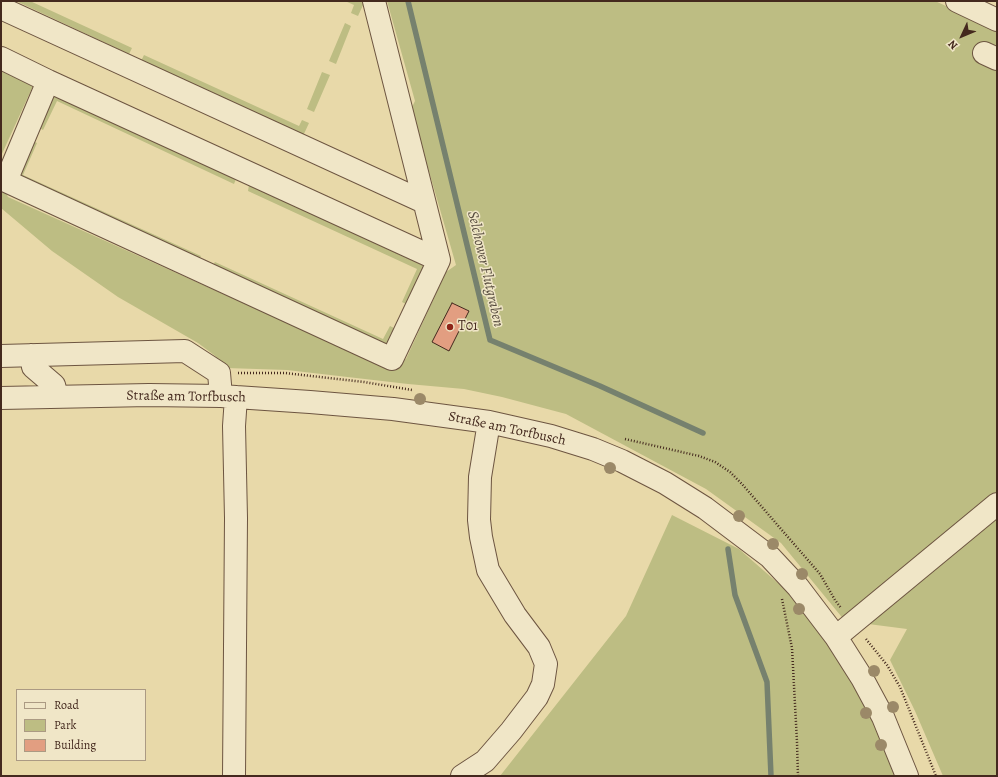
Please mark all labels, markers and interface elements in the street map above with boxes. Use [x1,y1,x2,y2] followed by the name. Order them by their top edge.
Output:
[942,16,982,56] north arrow
[945,37,961,53] text: N
[463,209,507,329] water label: Selchower Flutgraben
[458,319,478,335] place label: T01
[445,322,455,332] marker: T01
[126,388,246,406] street label: Straße am Torfbusch
[447,408,567,450] street label: Straße am Torfbusch
[16,689,146,761] legend
[54,697,79,713] text: Road
[54,717,77,733] text: Park
[54,737,96,753] text: Building

